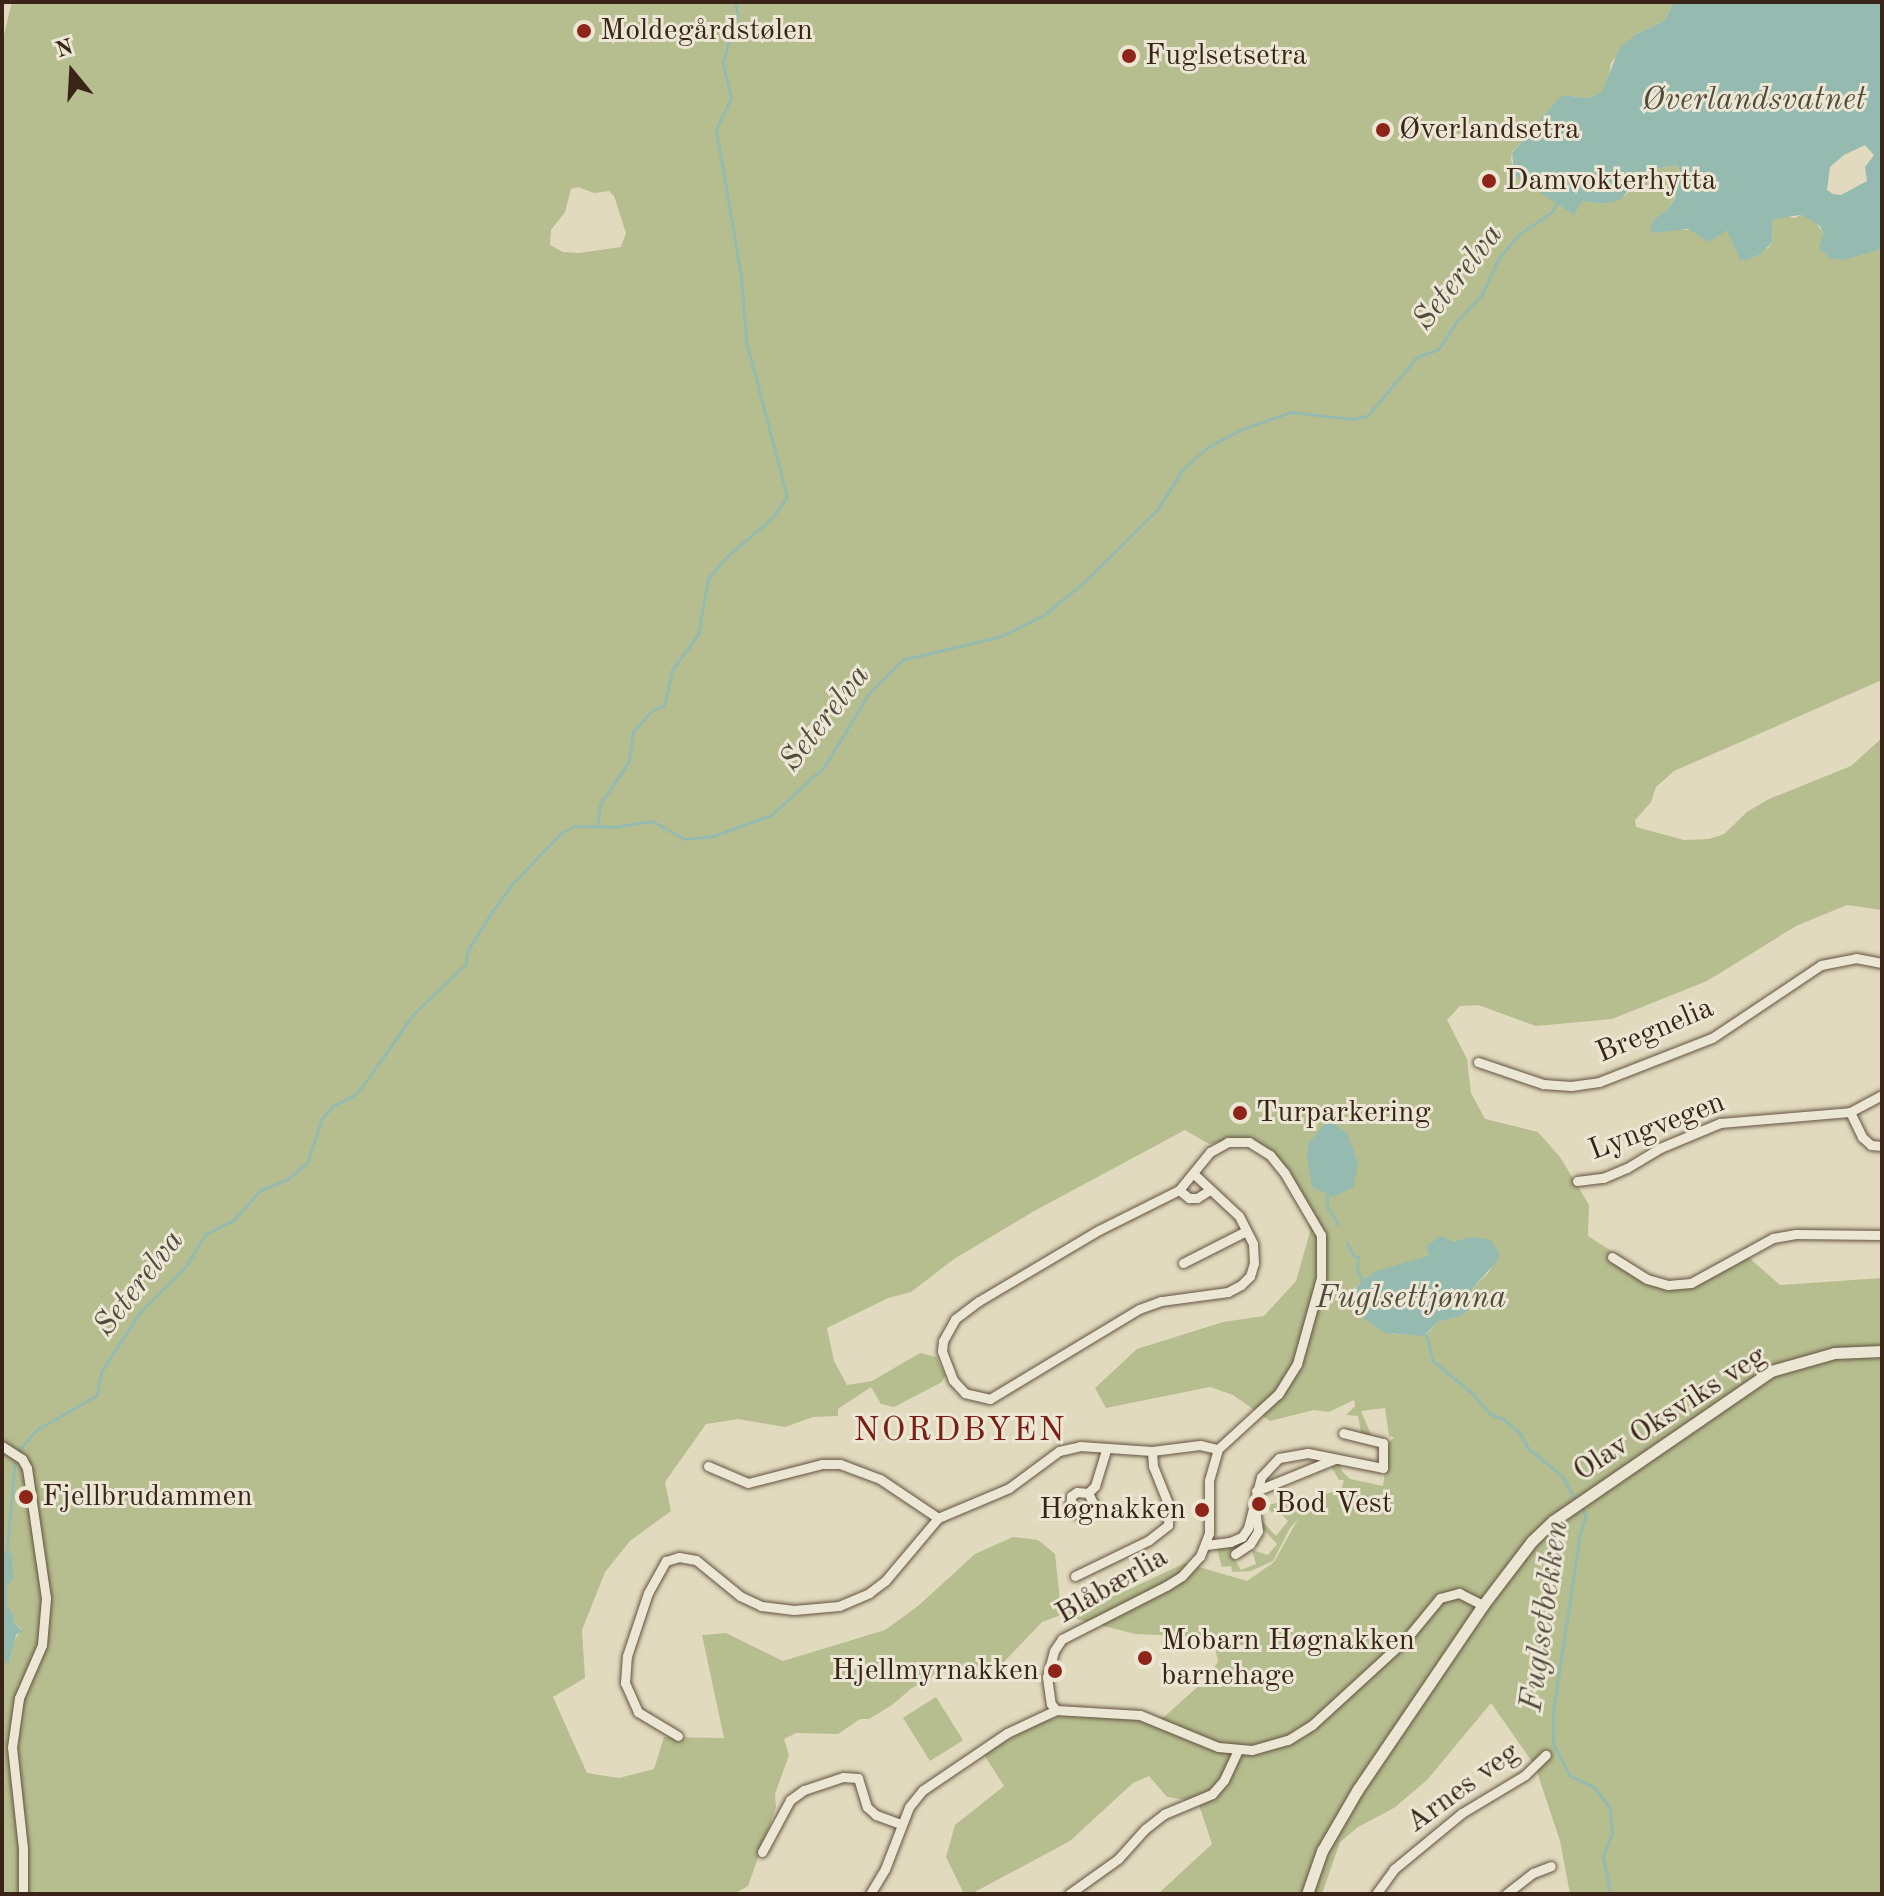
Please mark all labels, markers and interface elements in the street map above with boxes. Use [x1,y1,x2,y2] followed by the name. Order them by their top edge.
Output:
[600,13,813,49] place label: Moldegårdstølen
[575,22,593,40] marker: Moldegårdstølen
[32,32,112,112] north arrow
[53,36,76,62] text: N
[1145,38,1307,74] place label: Fuglsetsetra
[1120,47,1138,65] marker: Fuglsetsetra
[1642,82,1866,120] water label: Øverlandsvatnet
[1399,112,1580,148] place label: Øverlandsetra
[1374,121,1392,139] marker: Øverlandsetra
[1505,163,1717,199] place label: Damvokterhytta
[1480,172,1498,190] marker: Damvokterhytta
[1405,217,1513,339] water label: Seterelva
[772,658,880,780] water label: Seterelva
[1591,990,1719,1072] street label: Bregnelia
[1584,1085,1730,1169] street label: Lyngvegen
[1256,1095,1431,1131] place label: Turparkering
[1231,1104,1249,1122] marker: Turparkering
[86,1223,194,1345] water label: Seterelva
[1316,1280,1506,1318] water label: Fuglsettjønna
[1567,1338,1773,1490] street label: Olav Oksviks veg
[853,1412,1067,1452] district label: NORDBYEN
[42,1479,253,1515] place label: Fjellbrudammen
[1275,1486,1392,1522] place label: Bod Vest
[17,1488,35,1506] marker: Fjellbrudammen
[1039,1492,1186,1528] place label: Høgnakken
[1250,1495,1268,1513] marker: Bod Vest
[1193,1501,1211,1519] marker: Høgnakken
[1514,1518,1578,1714] water label: Fuglsetbekken
[1050,1540,1174,1632] street label: Blåbærlia
[1161,1623,1415,1694] place label: Mobarn Høgnakken barnehage
[1136,1649,1154,1667] marker: Mobarn Høgnakken barnehage
[832,1653,1039,1689] place label: Hjellmyrnakken
[1046,1662,1064,1680] marker: Hjellmyrnakken
[1399,1735,1527,1841] street label: Arnes veg

